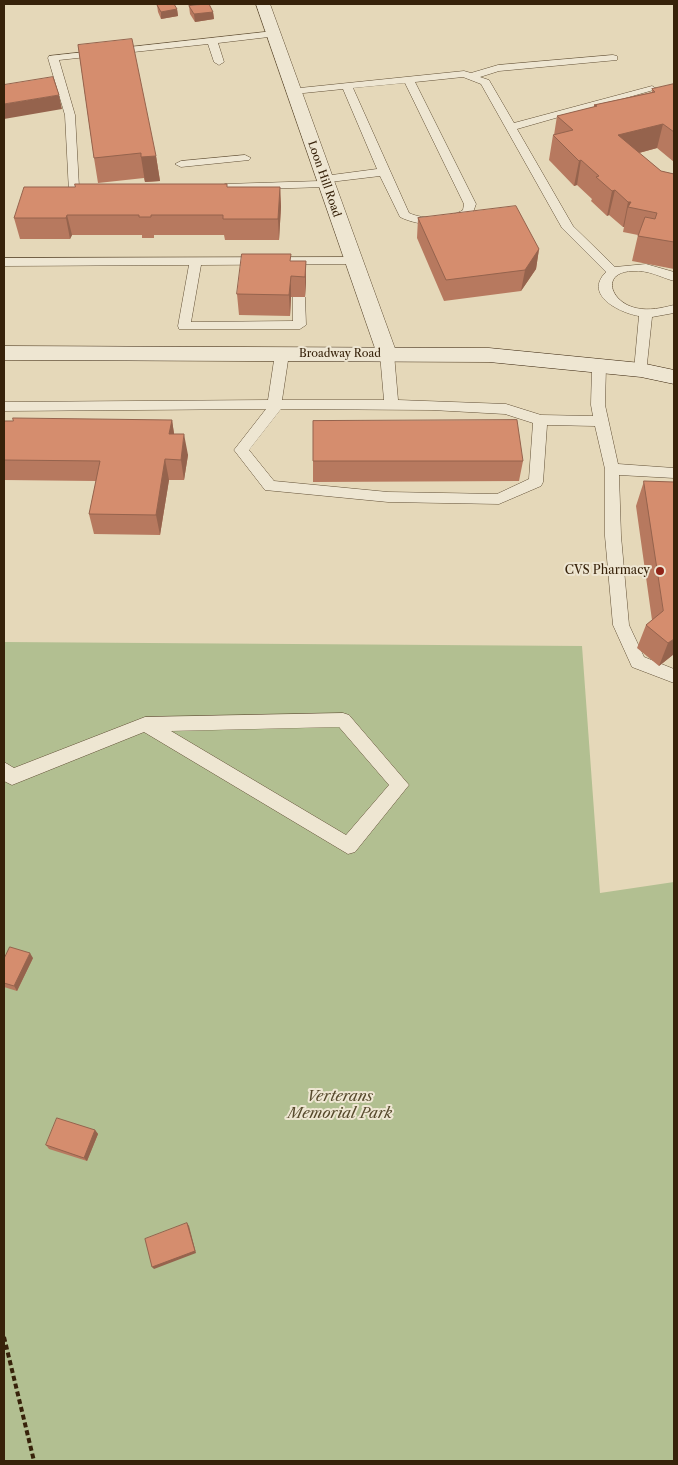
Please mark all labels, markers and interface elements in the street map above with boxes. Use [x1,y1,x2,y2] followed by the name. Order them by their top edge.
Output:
[305,139,343,219] street label: Loon Hill Road
[299,347,381,361] street label: Broadway Road
[565,564,650,578] place label: CVS Pharmacy
[654,565,666,577] marker: CVS Pharmacy
[288,1088,392,1123] park label: Verterans Memorial Park

